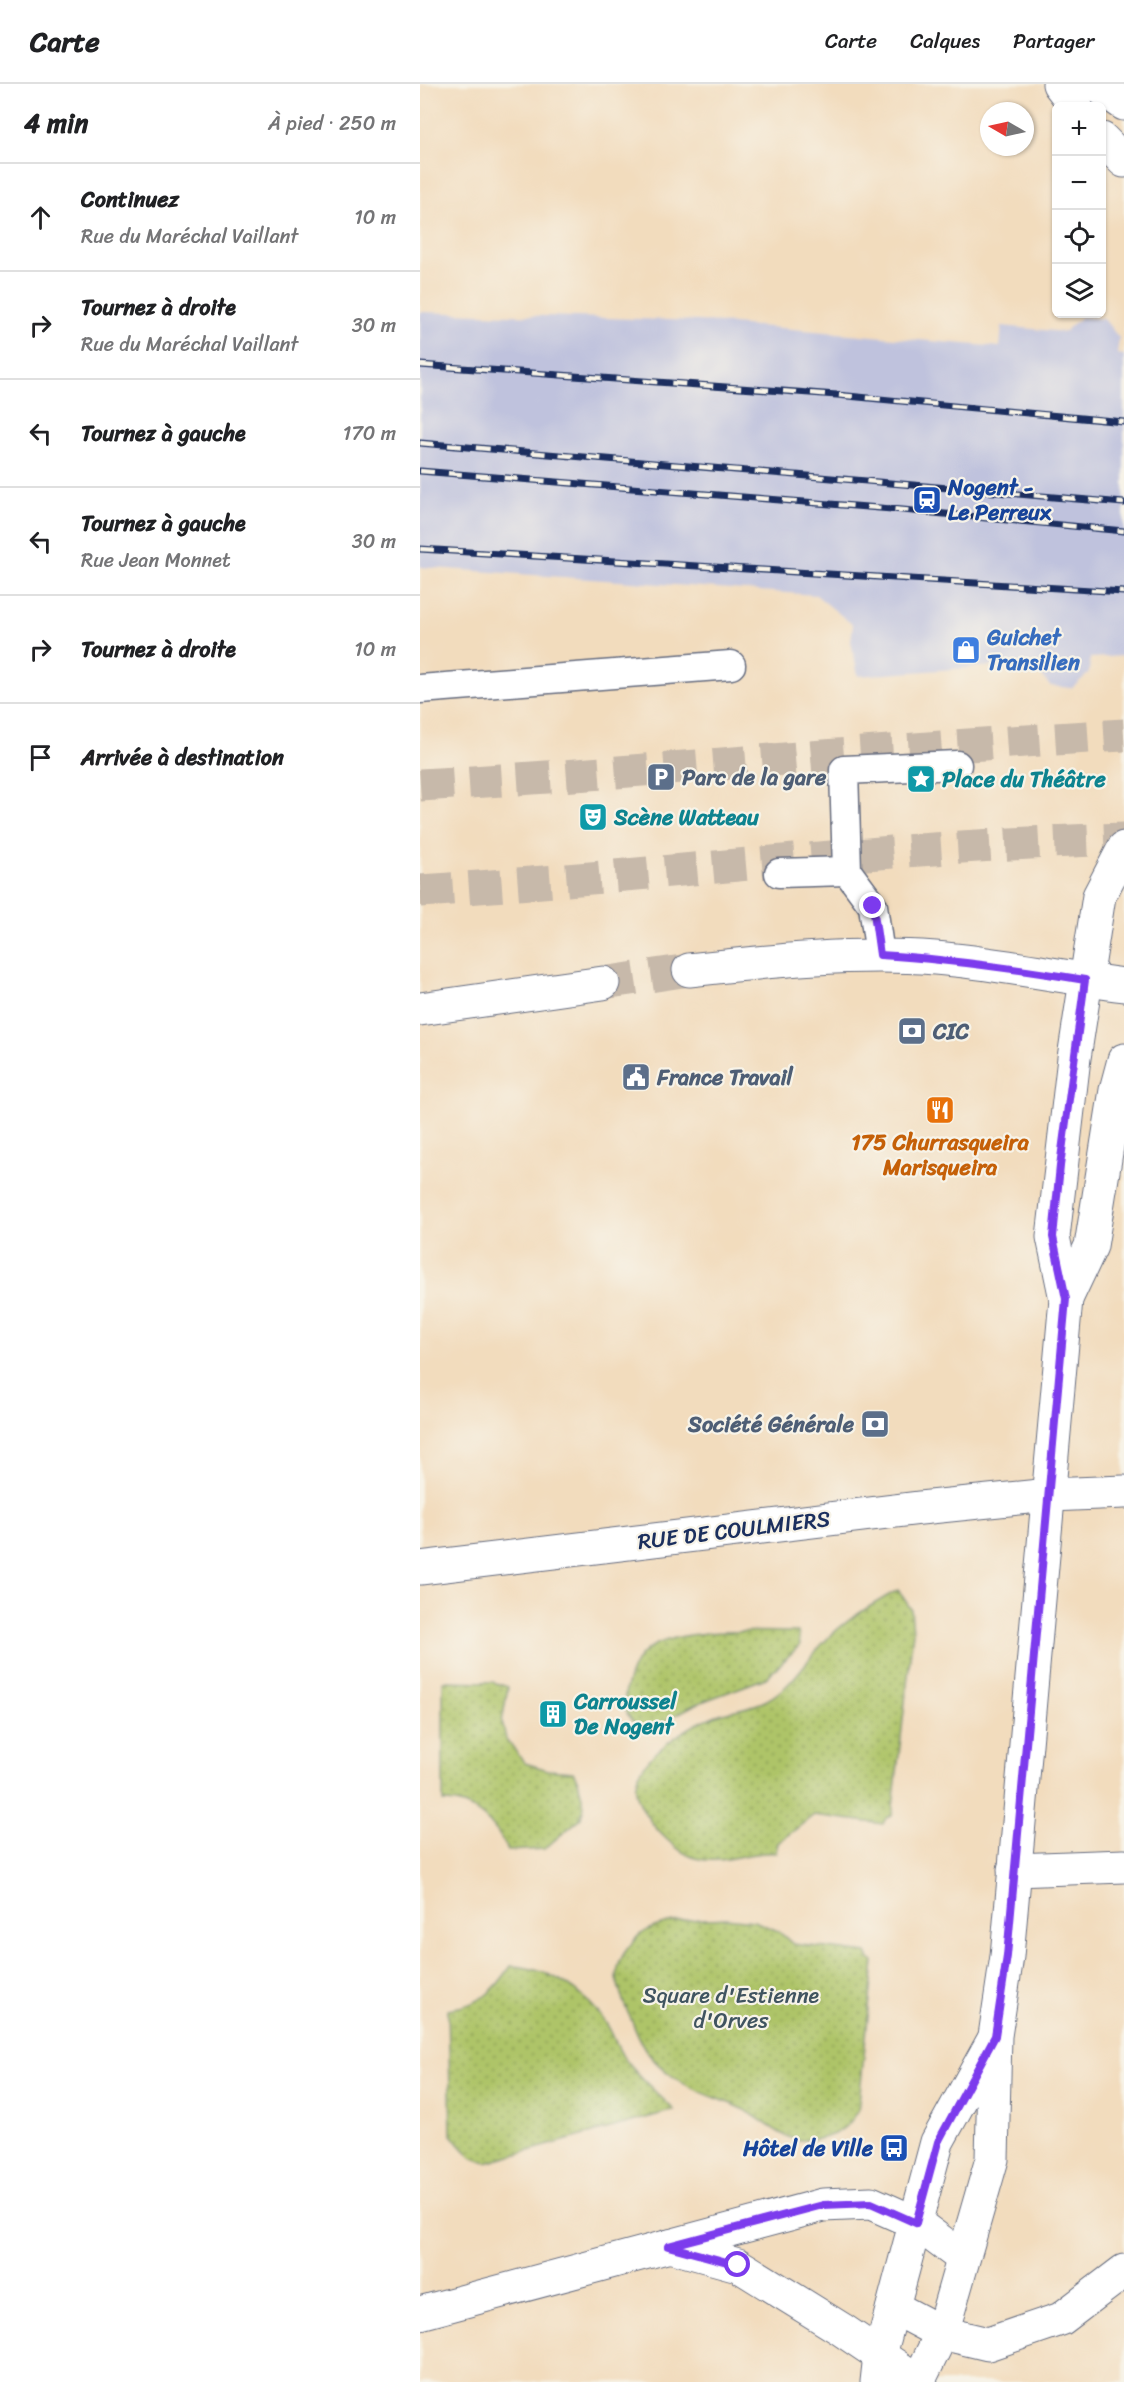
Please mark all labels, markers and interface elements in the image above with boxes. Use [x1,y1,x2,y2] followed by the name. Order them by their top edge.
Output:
[30,17,100,66] text: Carte
[825,22,877,60] text: Carte
[910,22,980,60] text: Calques
[1013,22,1094,60] text: Partager
[24,100,88,146] text: 4 min
[980,102,1034,156] north arrow
[1052,102,1106,318] map controls
[1052,102,1106,156] button: +
[268,106,396,141] text: À pied · 250 m
[1052,156,1106,210] button: −
[81,180,179,219] text: Continuez
[354,200,396,235] text: 10 m
[24,201,57,234] icon: ahead
[1052,210,1106,264] button: locate
[81,219,298,254] text: Rue du Maréchal Vaillant
[1052,264,1106,318] button: layers
[81,288,236,327] text: Tournez à droite
[352,308,396,343] text: 30 m
[24,309,57,342] icon: right
[81,327,298,362] text: Rue du Maréchal Vaillant
[81,414,246,453] text: Tournez à gauche
[343,416,396,451] text: 170 m
[24,417,57,450] icon: left
[947,468,1052,532] place label: Nogent - Le Perreux
[911,484,943,516] station icon: Nogent - Le Perreux
[81,504,246,543] text: Tournez à gauche
[352,524,396,559] text: 30 m
[24,525,57,558] icon: left
[81,543,231,578] text: Rue Jean Monnet
[986,618,1080,682] place label: Guichet Transilien
[81,630,236,669] text: Tournez à droite
[354,632,396,667] text: 10 m
[24,633,57,666] icon: right
[950,634,982,666] shop icon: Guichet Transilien
[81,738,284,777] text: Arrivée à destination
[24,741,57,774] icon: arrive
[682,758,827,797] place label: Parc de la gare
[942,760,1107,799] place label: Place du Théâtre
[645,761,677,793] parking icon: Parc de la gare
[905,763,937,795] place icon: Place du Théâtre
[613,798,759,837] place label: Scène Watteau
[577,801,609,833] theatre icon: Scène Watteau
[859,892,885,918] route end
[932,1012,969,1051] place label: CIC
[896,1015,928,1047] bank icon: CIC
[656,1058,794,1097] place label: France Travail
[620,1061,652,1093] public building icon: France Travail
[924,1094,956,1126] restaurant icon: 175 Churrasqueira Marisqueira
[851,1123,1030,1187] place label: 175 Churrasqueira Marisqueira
[687,1405,855,1444] place label: Société Générale
[859,1408,891,1440] bank icon: Société Générale
[636,1499,833,1561] street label: RUE DE COULMIERS
[573,1682,678,1746] place label: Carroussel De Nogent
[537,1698,569,1730] building icon: Carroussel De Nogent
[643,1976,820,2040] park label: Square d'Estienne d'Orves
[742,2129,874,2168] place label: Hôtel de Ville
[878,2132,910,2164] bus stop icon: Hôtel de Ville
[724,2251,750,2277] route start

